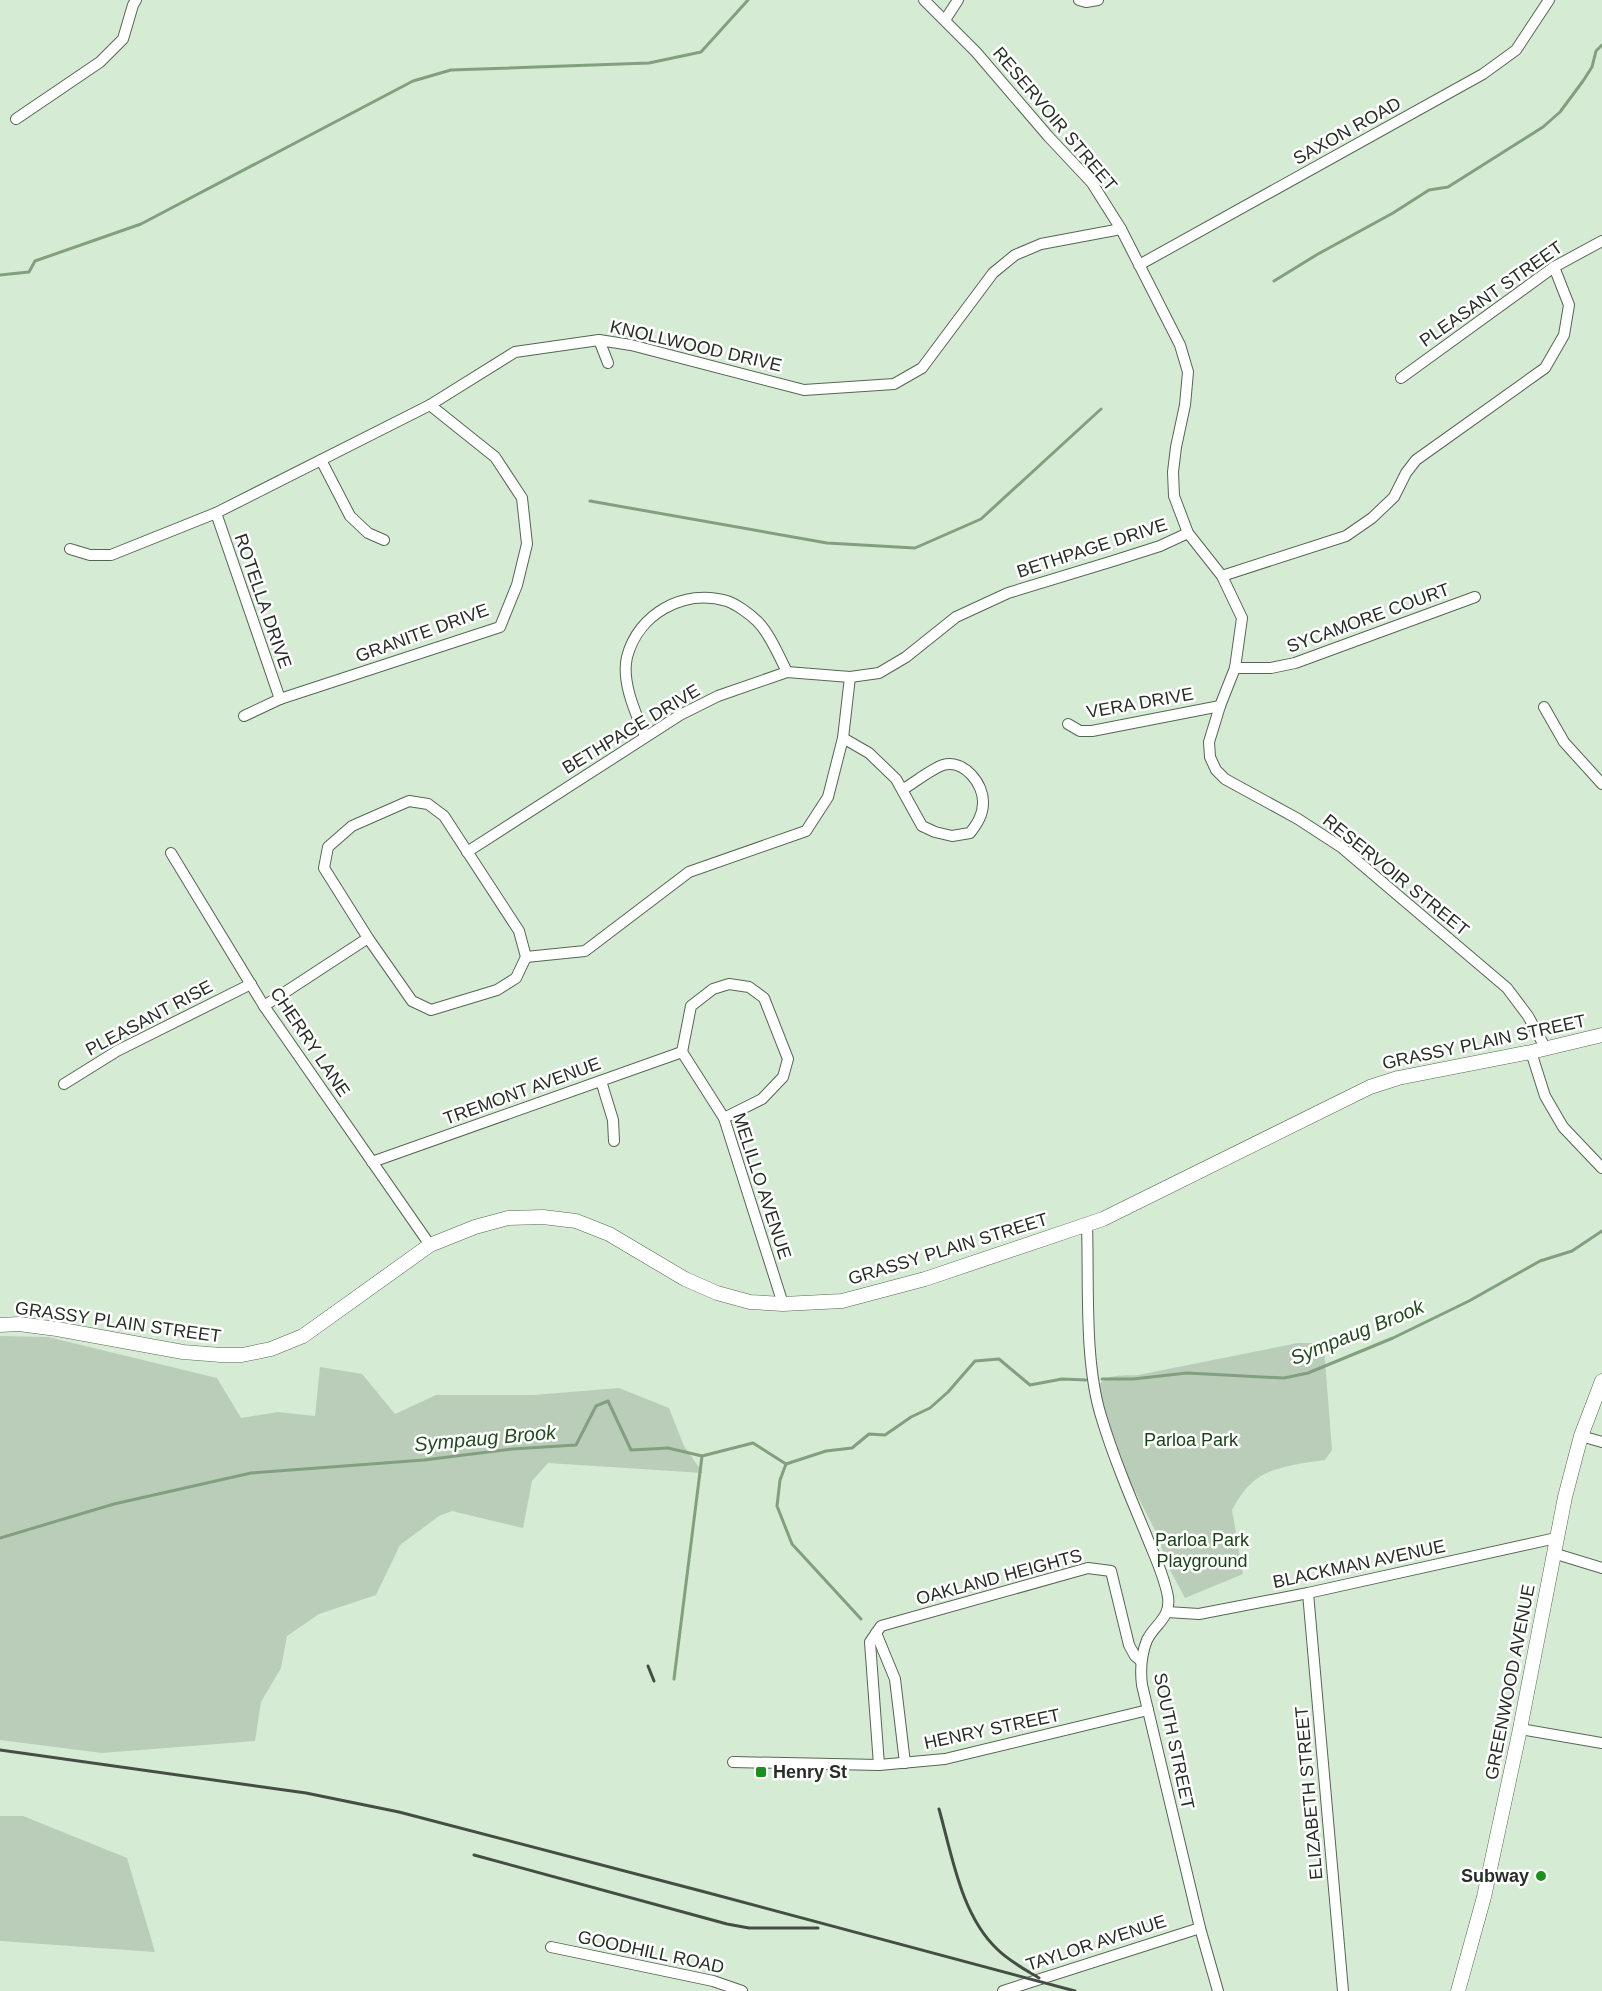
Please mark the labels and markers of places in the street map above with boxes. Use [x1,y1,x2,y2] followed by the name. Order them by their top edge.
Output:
[773,1762,847,1782] place label: Henry St
[754,1765,768,1779] marker: Henry St
[1461,1866,1529,1886] place label: Subway
[1534,1869,1548,1883] marker: Subway

